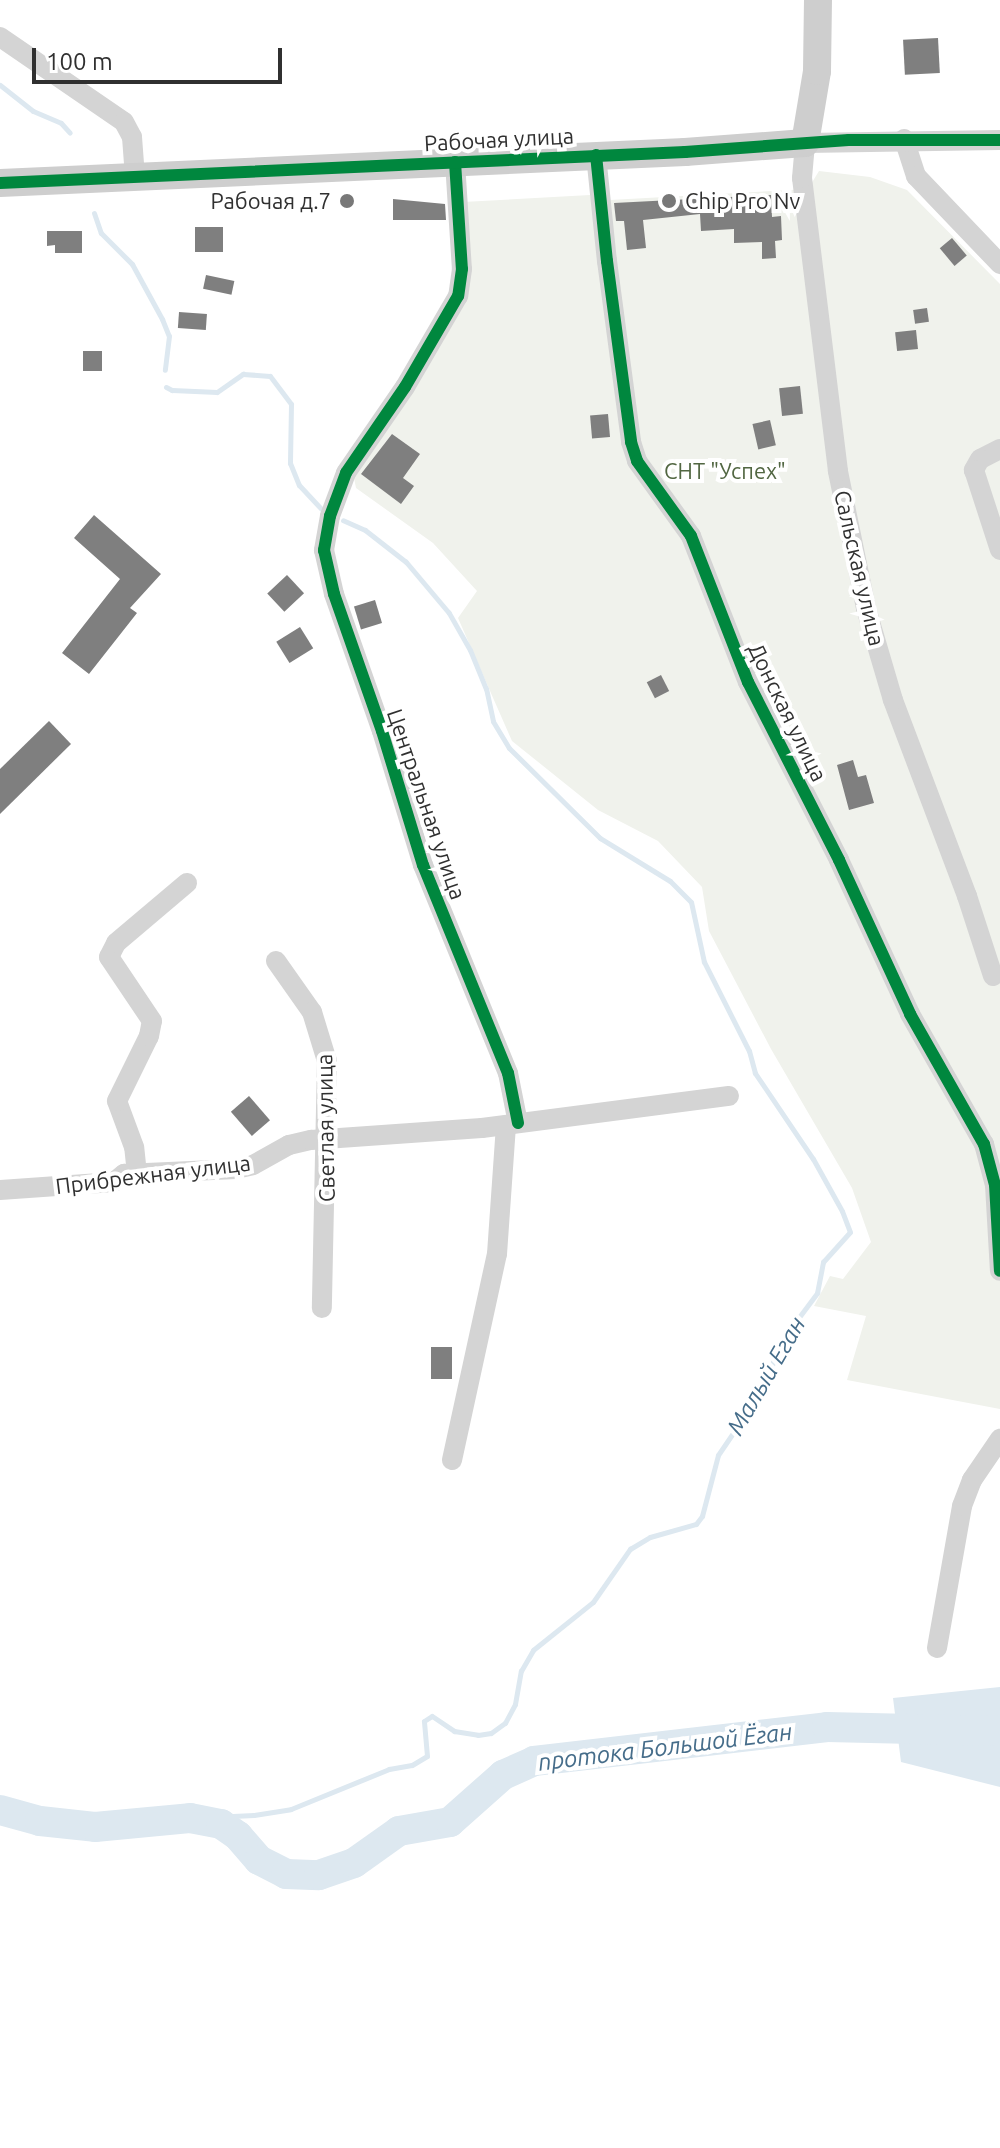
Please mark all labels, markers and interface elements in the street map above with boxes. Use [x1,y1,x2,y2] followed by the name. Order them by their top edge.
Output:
[36,32,286,82] scale bar
[46,48,113,75] text: 100 m
[423,122,575,156] street label: Рабочая улица
[211,188,331,214] place label: Рабочая д.7
[685,188,800,214] place label: Chip Pro Nv
[338,192,356,210] marker: Рабочая д.7
[660,192,678,210] marker: Chip Pro Nv
[664,458,786,484] park label: СНТ "Успех"
[829,488,891,648] street label: Сальская улица
[743,638,833,786] street label: Донская улица
[382,705,472,903] street label: Центральная улица
[311,1054,339,1202] street label: Светлая улица
[54,1149,252,1199] street label: Прибрежная улица
[721,1312,811,1440] water label: Малый Еган
[536,1717,794,1777] water label: протока Большой Ёган

